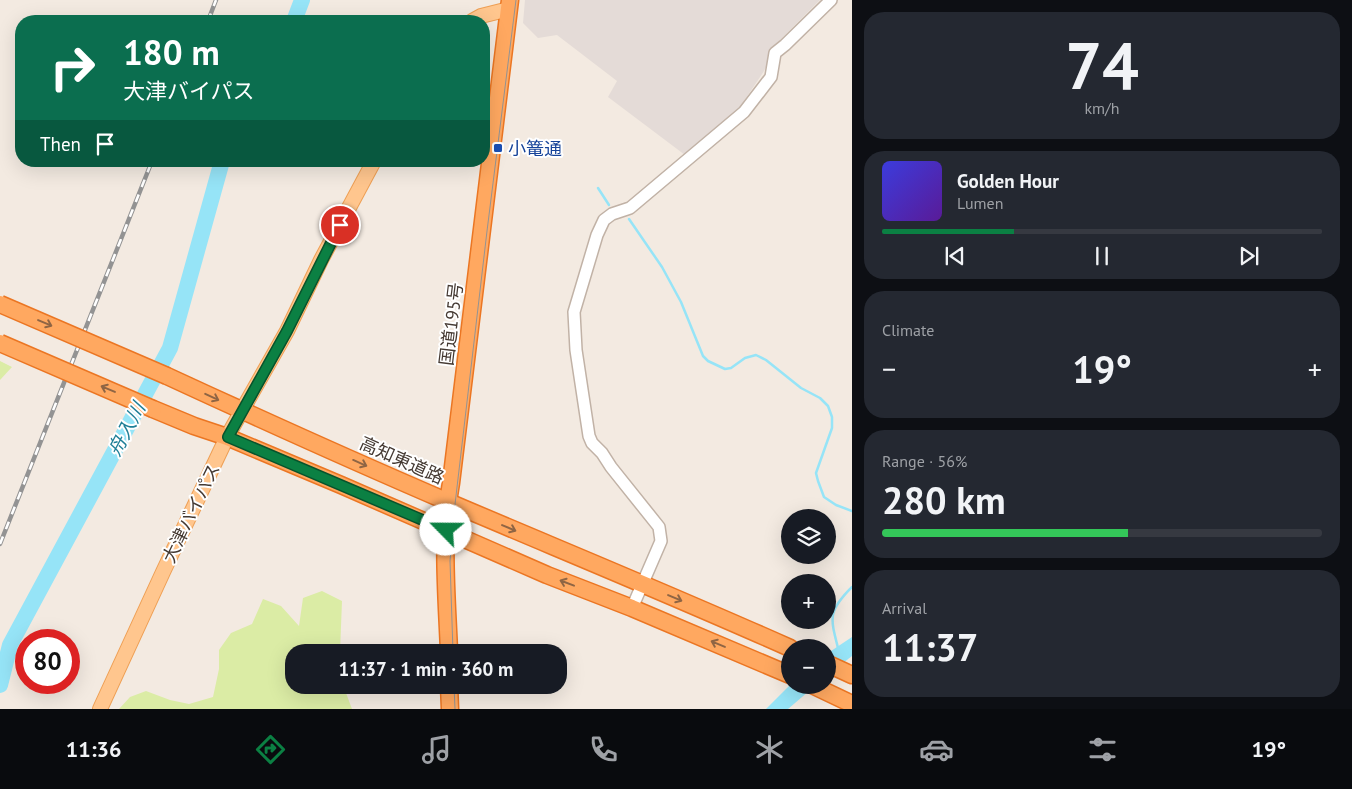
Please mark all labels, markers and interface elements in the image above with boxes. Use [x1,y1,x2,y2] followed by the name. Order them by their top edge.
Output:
[1065,23,1139,107] text: 74
[123,29,220,75] text: 180 m
[40,35,105,100] icon: right
[123,77,255,105] text: 大津バイパス
[1084,98,1120,118] text: km/h
[91,130,119,158] icon: arrive
[40,132,81,156] text: Then
[508,137,562,160] place label: 小篭通
[492,142,504,154] marker: 小篭通
[957,169,1059,193] text: Golden Hour
[957,193,1003,213] text: Lumen
[319,204,361,246] pin
[326,211,354,239] icon: arrive
[941,242,969,270] icon: previous
[1088,242,1116,270] icon: pause
[1235,242,1263,270] icon: next
[435,281,467,367] street label: 国道195号
[37,319,52,329] one-way arrow
[882,320,934,340] text: Climate
[1072,344,1132,393] text: 19°
[882,350,896,387] text: −
[1308,350,1322,387] text: +
[101,384,116,394] one-way arrow
[204,392,219,402] one-way arrow
[102,396,151,460] water label: 舟入川
[356,431,448,489] street label: 高知東道路
[882,451,967,471] text: Range · 56%
[352,458,367,468] one-way arrow
[157,460,225,566] street label: 大津バイパス
[882,475,1006,524] text: 280 km
[419,503,471,555] position arrow
[781,509,836,694] map controls
[781,509,836,564] button: layers
[501,523,516,533] one-way arrow
[781,574,836,629] button: +
[560,578,575,587] one-way arrow
[667,593,682,603] one-way arrow
[882,598,927,618] text: Arrival
[882,622,978,671] text: 11:37
[15,629,80,694] speed limit sign: 80
[711,639,726,648] one-way arrow
[781,639,836,694] button: −
[339,657,513,681] text: 11:37 · 1 min · 360 m
[253,732,288,767] icon: directions
[419,732,454,767] icon: music
[586,732,621,767] icon: phone
[752,732,787,767] icon: climate
[919,732,954,767] icon: car
[1085,732,1120,767] icon: filters
[66,735,122,763] text: 11:36
[1252,735,1286,763] text: 19°

